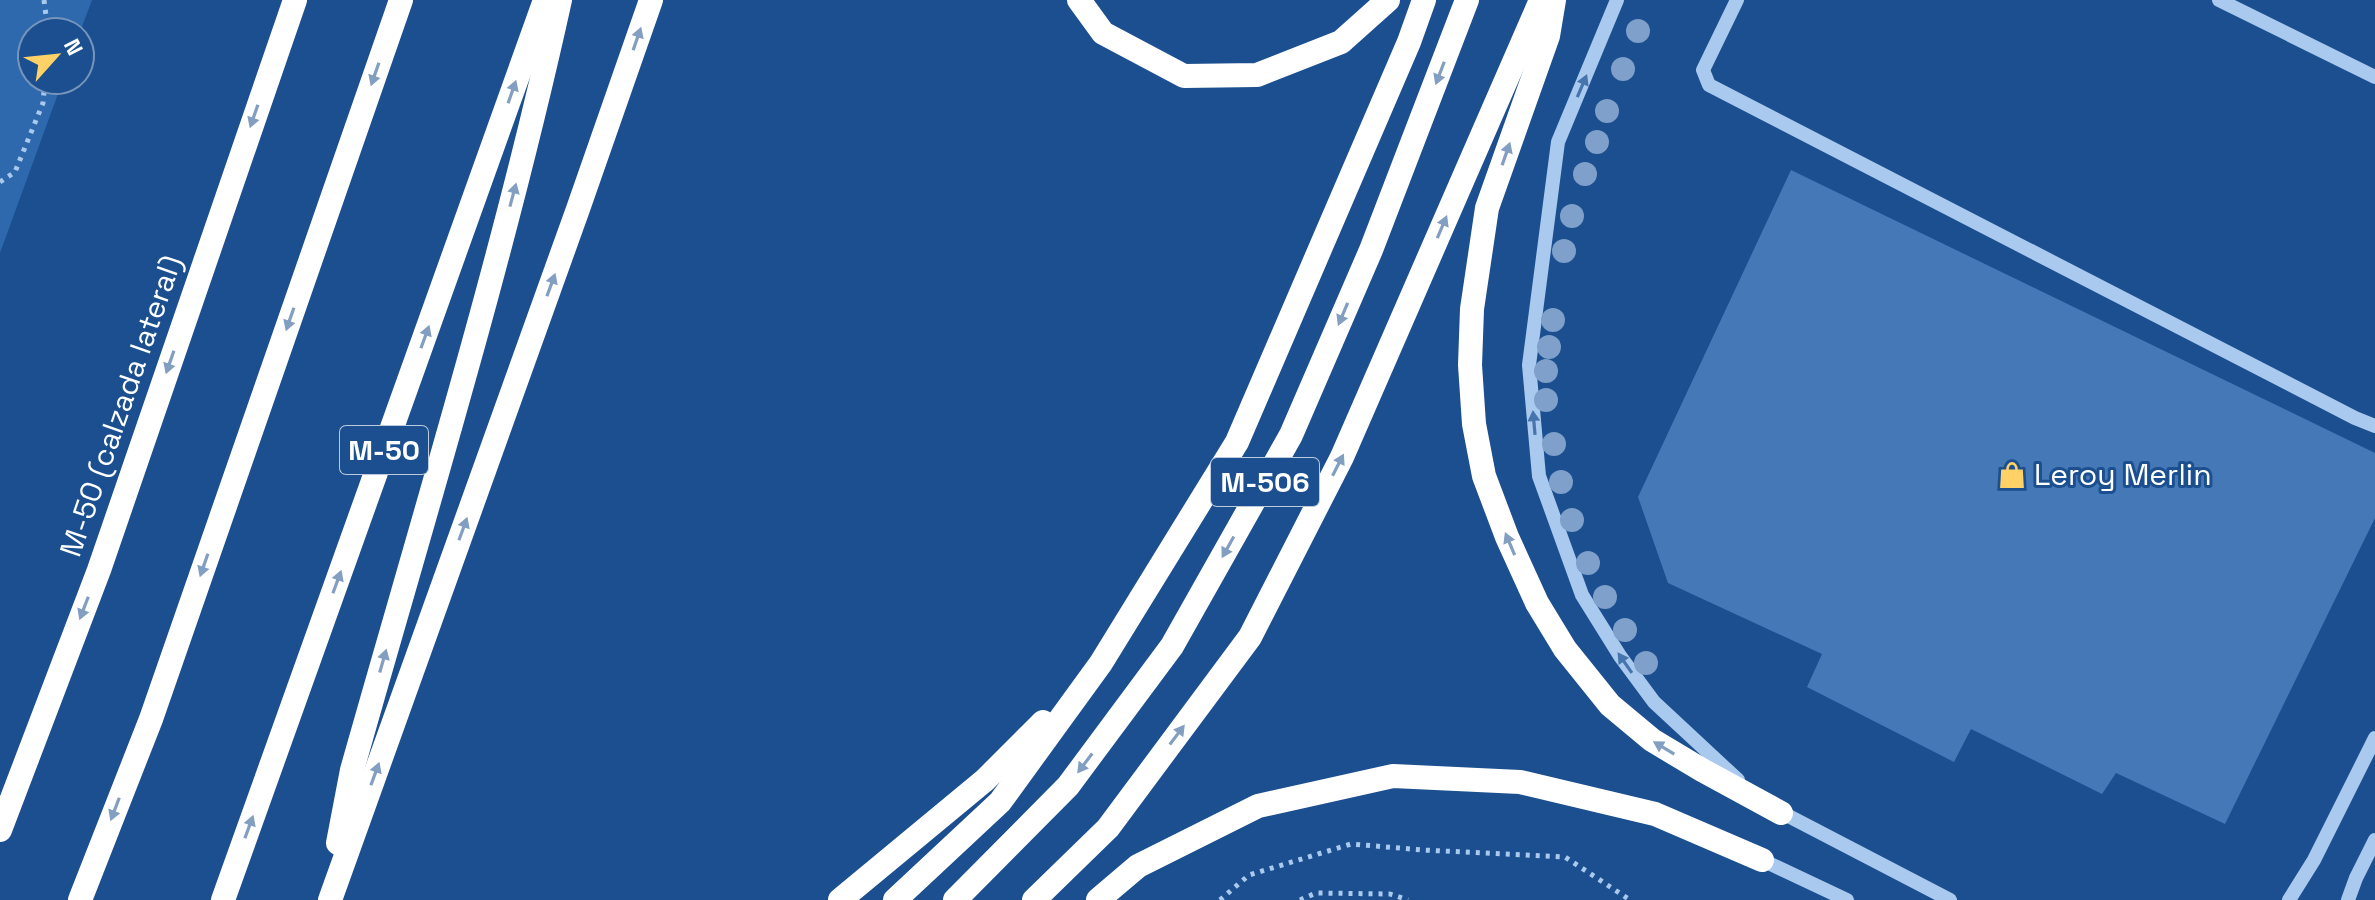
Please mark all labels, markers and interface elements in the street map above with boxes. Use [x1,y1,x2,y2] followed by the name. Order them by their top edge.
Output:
[16,16,96,96] north arrow
[632,27,644,51] one-way arrow
[58,34,90,60] text: N
[1433,61,1446,85] one-way arrow
[369,62,381,86] one-way arrow
[1575,74,1588,98] one-way arrow
[506,80,519,104] one-way arrow
[248,104,260,128] one-way arrow
[1500,142,1513,166] one-way arrow
[507,182,519,207] one-way arrow
[1436,215,1449,239] one-way arrow
[51,250,190,562] street label: M-50 (calzada lateral)
[546,273,558,297] one-way arrow
[1337,302,1350,326] one-way arrow
[283,307,295,331] one-way arrow
[419,325,432,349] one-way arrow
[163,350,175,374] one-way arrow
[1528,410,1541,435] one-way arrow
[340,426,428,474] road number: M-50
[1331,454,1345,477] one-way arrow
[2034,455,2212,494] place label: Leroy Merlin
[1211,458,1319,506] road number: M-506
[1997,460,2027,490] shop icon: Leroy Merlin
[458,517,470,541] one-way arrow
[1504,532,1517,556] one-way arrow
[1221,536,1235,558] one-way arrow
[198,553,210,577] one-way arrow
[331,570,344,594] one-way arrow
[77,596,90,620] one-way arrow
[377,648,390,672] one-way arrow
[1618,652,1633,673] one-way arrow
[1168,725,1184,746] one-way arrow
[1653,741,1675,755] one-way arrow
[1077,753,1093,773] one-way arrow
[369,762,382,786] one-way arrow
[109,797,122,821] one-way arrow
[244,814,256,838] one-way arrow

